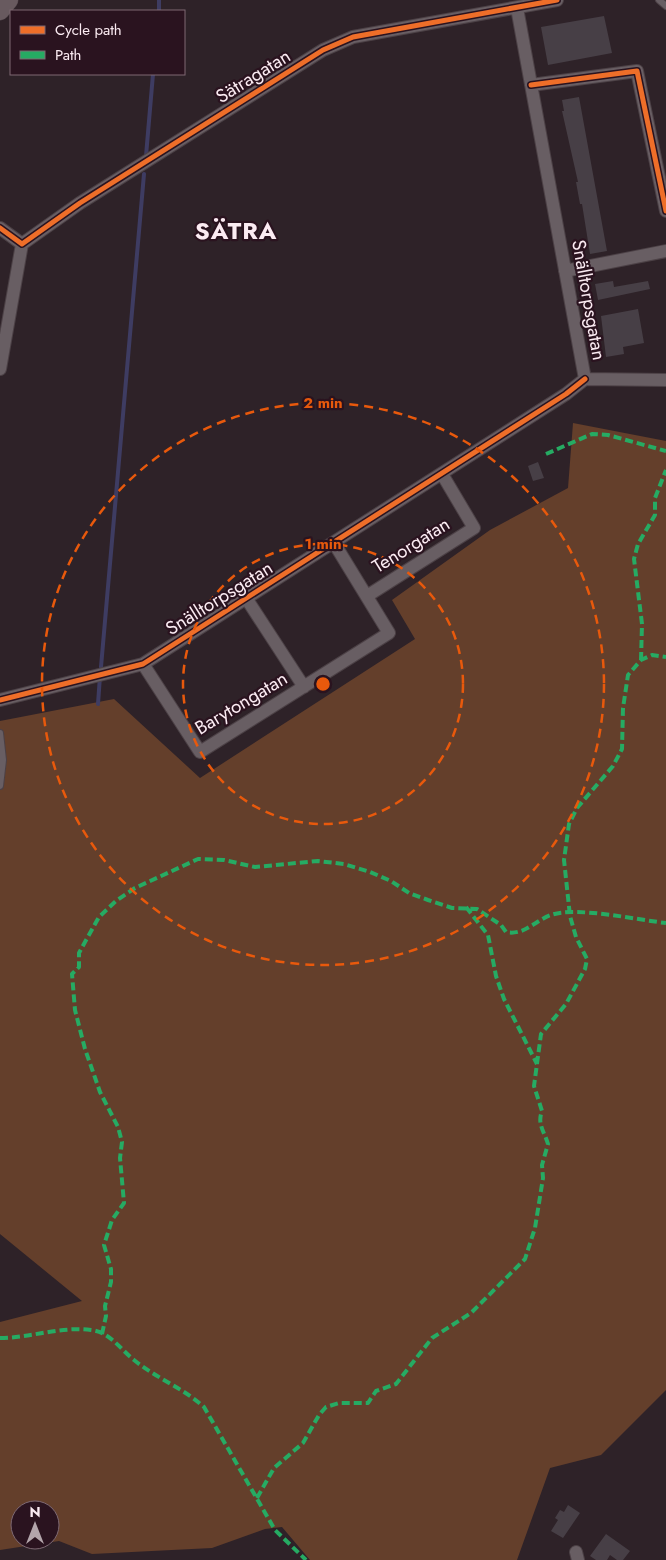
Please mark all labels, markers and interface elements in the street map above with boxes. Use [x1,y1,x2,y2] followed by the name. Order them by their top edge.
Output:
[10,10,185,75] legend
[55,19,122,41] text: Cycle path
[210,42,296,110] street label: Sätragatan
[55,44,81,66] text: Path
[195,213,277,248] district label: SÄTRA
[565,238,613,362] street label: Snälltorpsgatan
[303,392,343,414] text: 2 min
[367,511,455,579] street label: Tenorgatan
[304,533,342,555] text: 1 min
[160,554,278,642] street label: Snälltorpsgatan
[190,665,292,741] street label: Barytongatan
[314,675,332,693] centre of rings
[10,1500,60,1550] north arrow
[29,1502,41,1522] text: N

